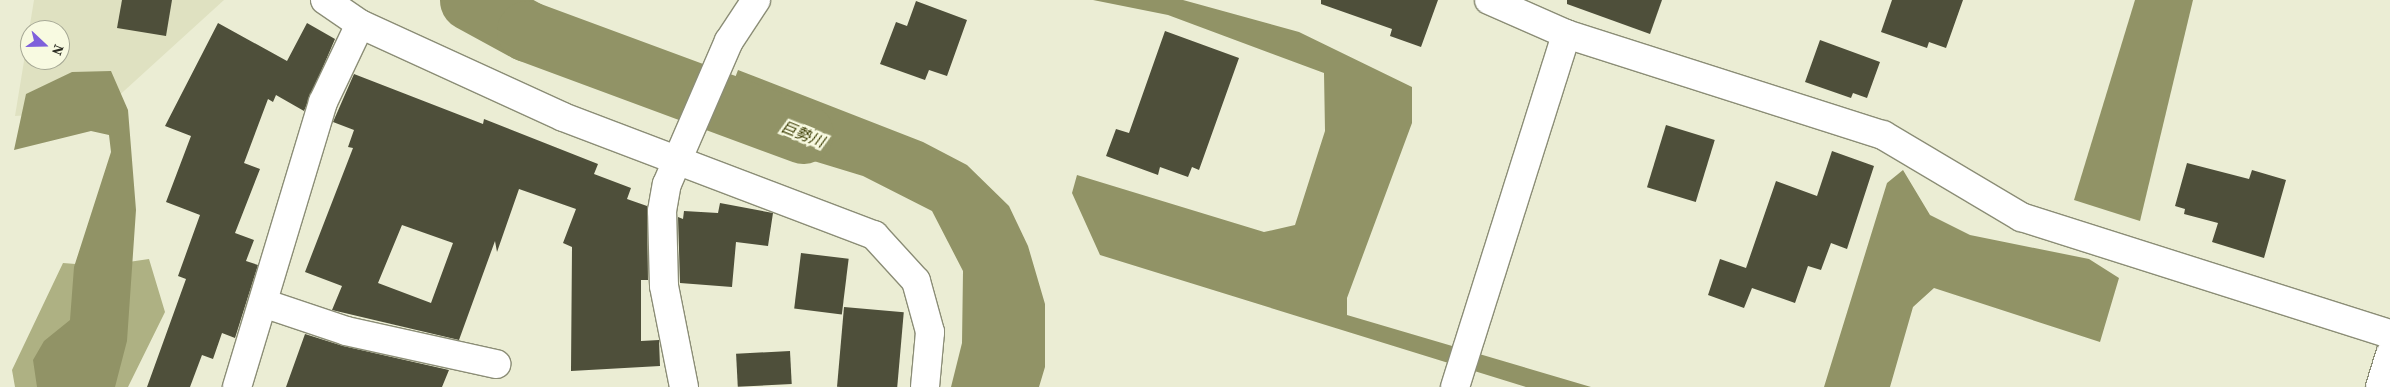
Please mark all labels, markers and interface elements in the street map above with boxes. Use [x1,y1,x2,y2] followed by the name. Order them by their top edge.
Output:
[20,20,70,70] north arrow
[47,42,69,58] text: N
[779,117,827,151] water label: 巨勢川

